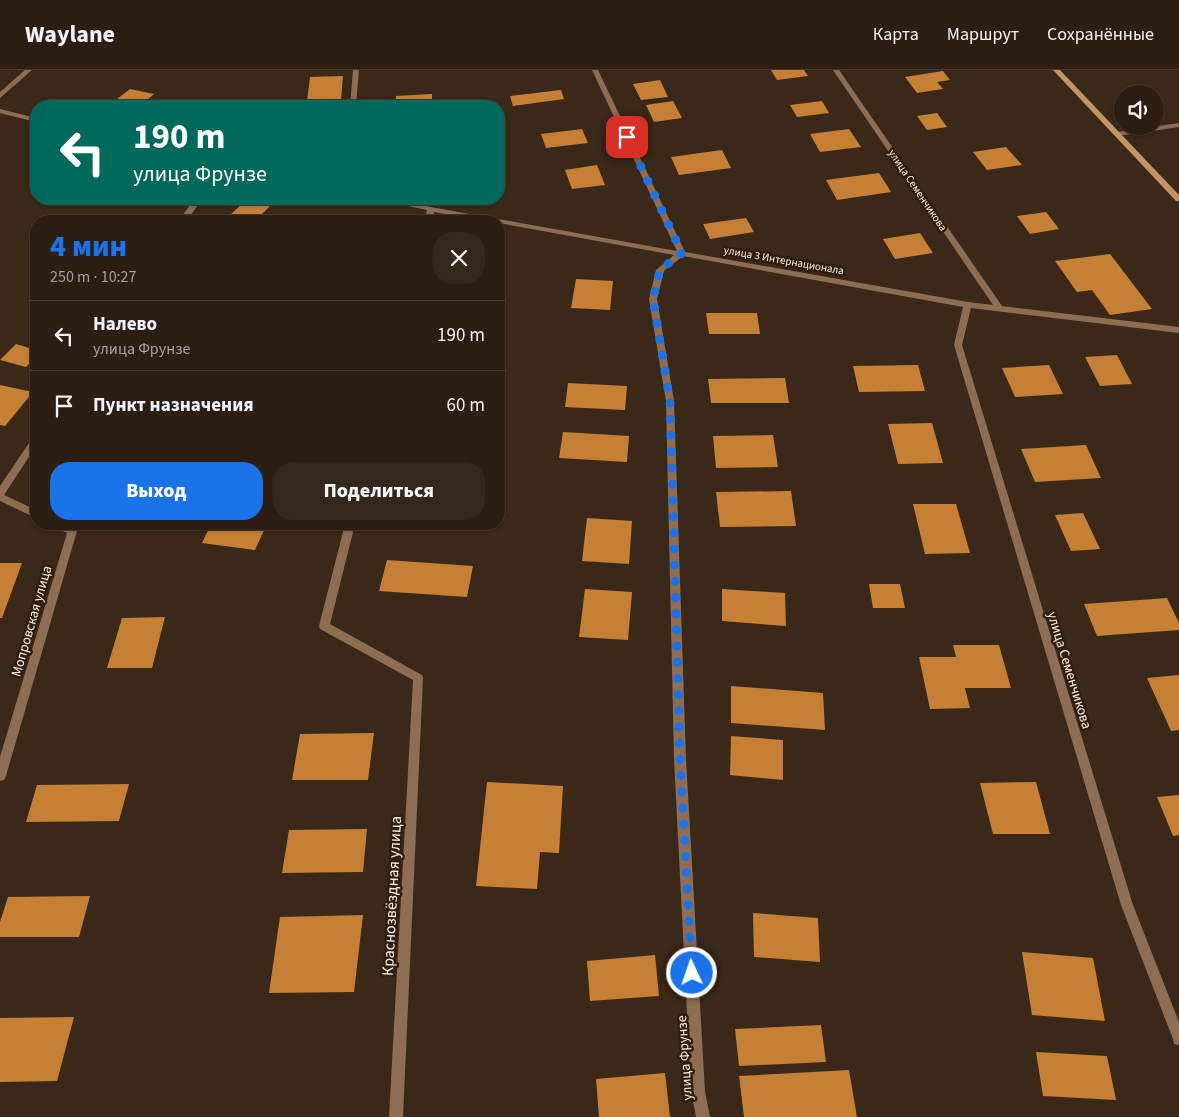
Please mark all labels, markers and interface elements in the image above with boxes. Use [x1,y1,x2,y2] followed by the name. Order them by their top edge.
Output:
[25,17,115,52] text: Waylane
[873,22,919,47] text: Карта
[947,22,1019,47] text: Маршрут
[1047,22,1154,47] text: Сохранённые
[1114,85,1164,135] map controls
[1114,85,1164,135] button: sound
[133,112,225,162] text: 190 m
[606,116,648,158] pin
[50,120,115,185] icon: left
[613,123,641,151] icon: arrive
[885,146,951,234] street label: улица Семенчикова
[133,158,267,190] text: улица Фрунзе
[50,225,127,268] text: 4 мин
[433,232,485,284] button: close
[723,243,845,278] street label: улица 3 Интернационала
[50,266,137,288] text: 250 m · 10:27
[93,311,157,338] text: Налево
[50,322,78,350] icon: left
[437,322,485,349] text: 190 m
[93,338,190,360] text: улица Фрунзе
[50,392,78,420] icon: arrive
[93,392,254,419] text: Пункт назначения
[447,392,485,419] text: 60 m
[50,462,263,520] button: Выход
[273,462,485,520] button: Поделиться
[7,563,57,679] street label: Мопровская улица
[1042,609,1096,731] street label: улица Семенчикова
[377,815,407,977] street label: Краснозвёздная улица
[665,946,717,998] position arrow
[672,1015,698,1101] street label: улица Фрунзе

